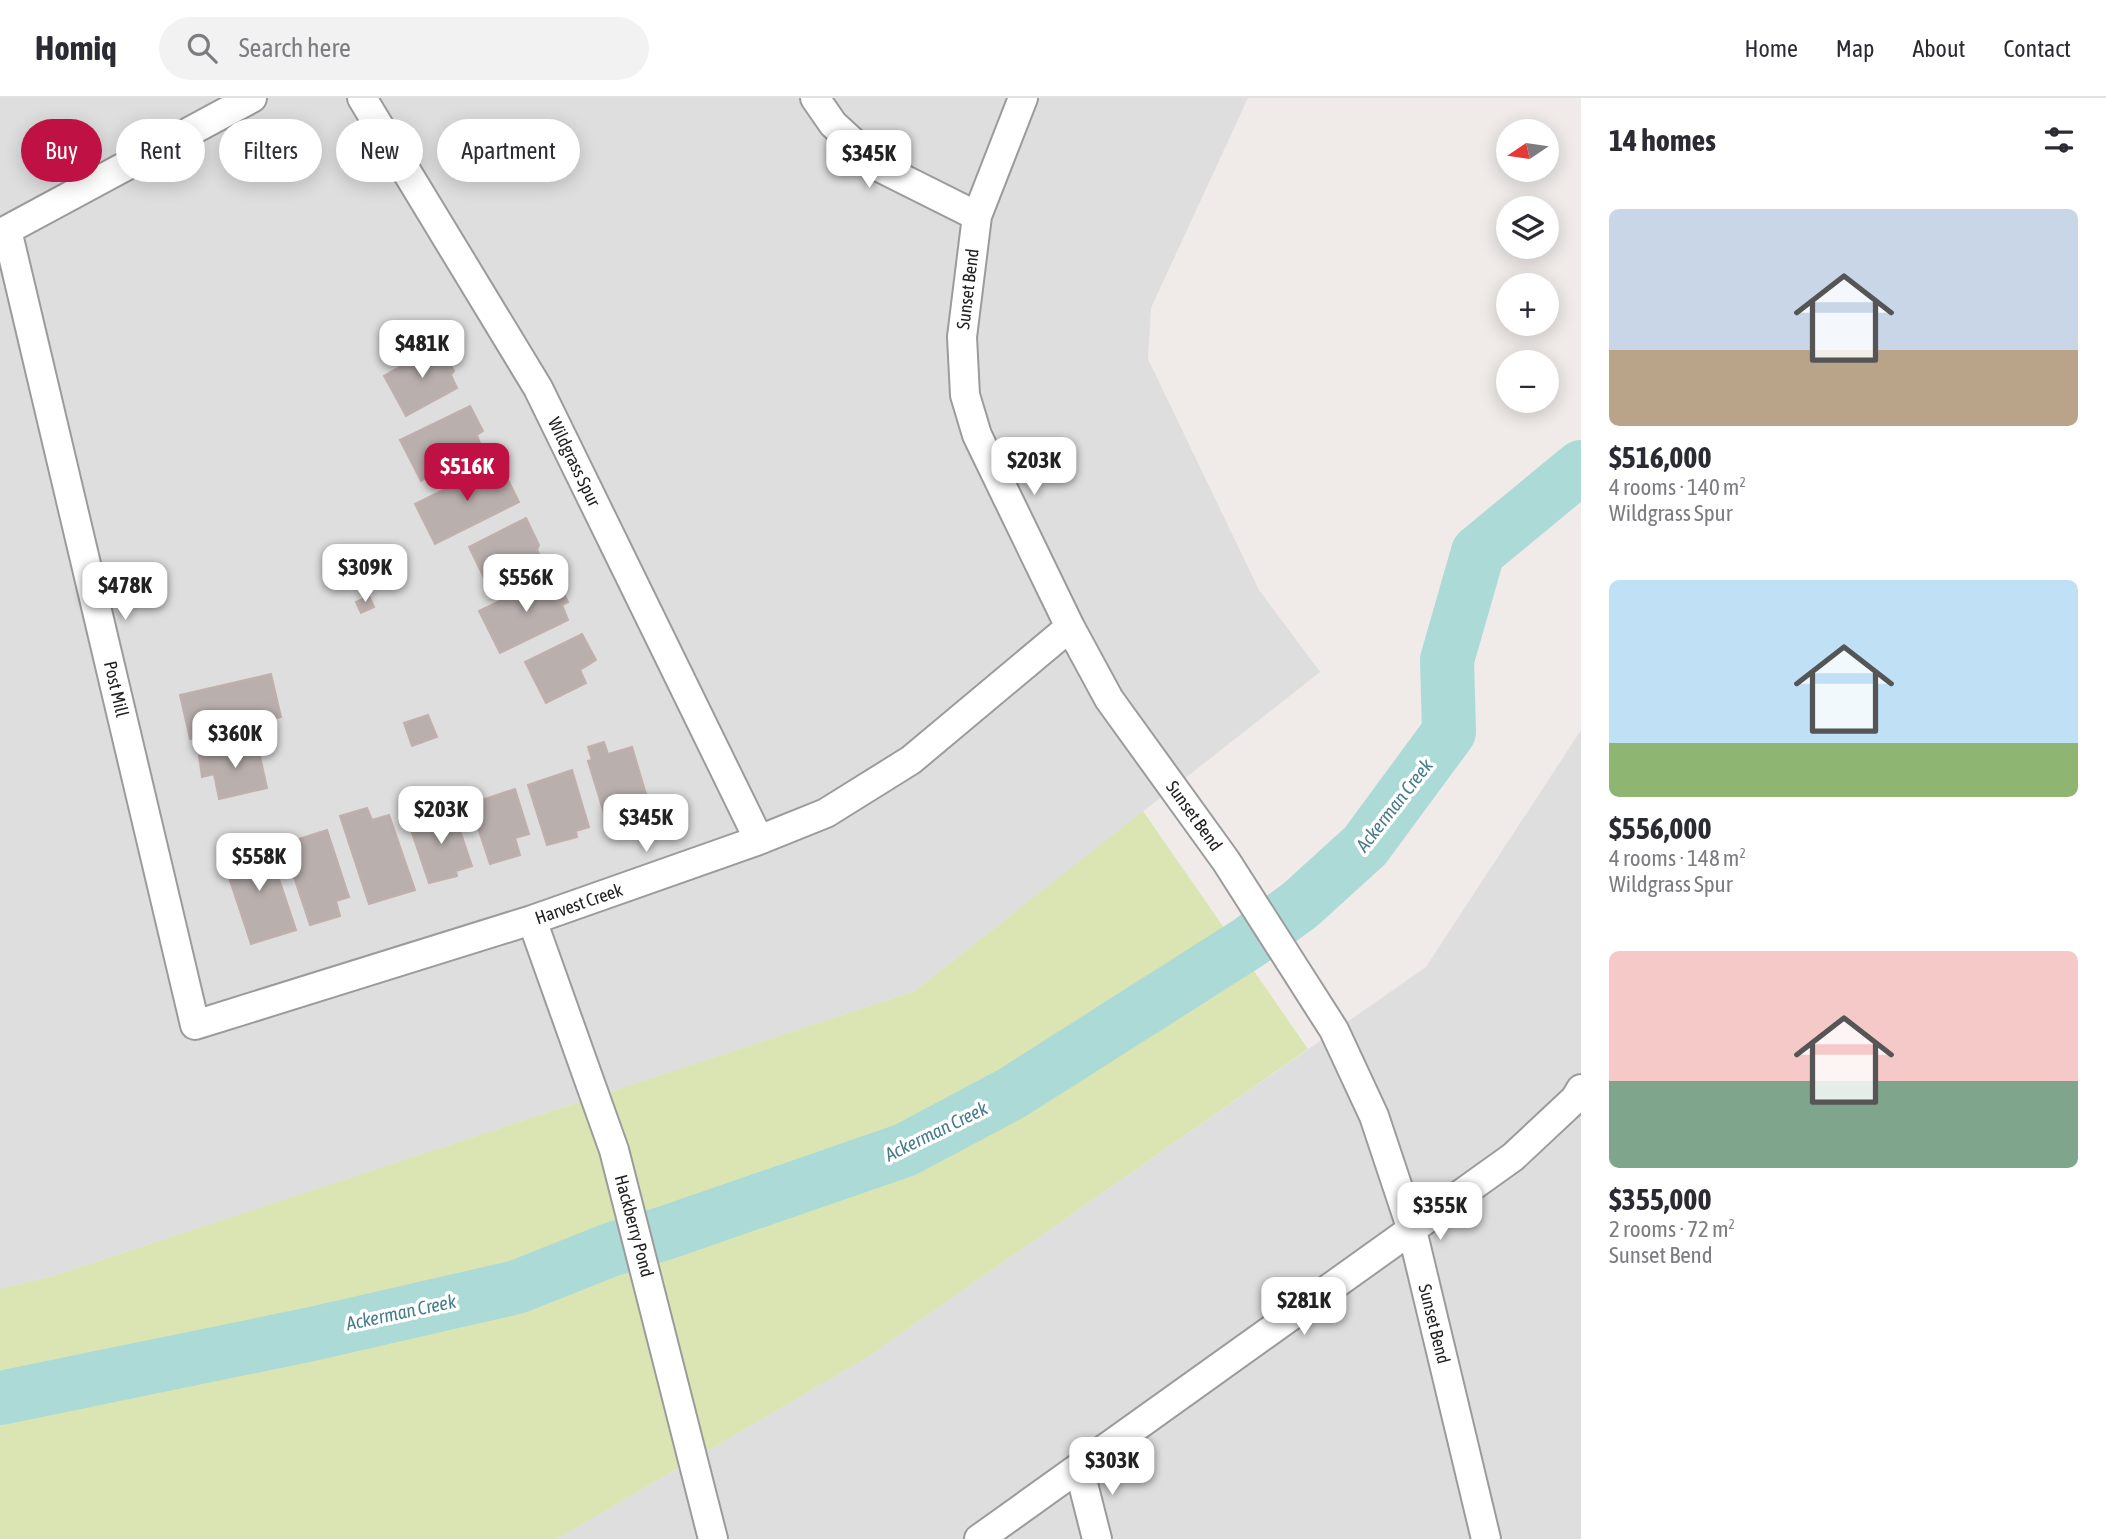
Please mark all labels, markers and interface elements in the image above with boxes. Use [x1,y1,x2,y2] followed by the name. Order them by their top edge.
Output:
[159,17,649,80] search box
[35,29,117,67] text: Homiq
[183,29,221,67] icon: search
[239,33,351,63] text: Search here
[1744,35,1798,62] text: Home
[1836,35,1874,62] text: Map
[1912,35,1965,62] text: About
[2003,35,2071,62] text: Contact
[21,119,102,182] chip: Buy
[116,119,205,182] chip: Rent
[219,119,322,182] chip: Filters
[336,119,423,182] chip: New
[437,119,580,182] chip: Apartment
[1496,119,1559,182] north arrow
[1496,119,1559,413] map controls
[2040,121,2078,159] icon: filters
[1609,123,1716,157] text: 14 homes
[820,130,918,190] pin: $345K
[842,140,896,166] text: $345K
[1496,196,1559,259] button: layers
[952,247,983,330] street label: Sunset Bend
[1781,255,1907,381] icon: home
[1496,273,1559,336] button: +
[373,320,471,380] pin: $481K
[395,330,449,356] text: $481K
[1496,350,1559,413] button: −
[544,414,605,510] street label: Wildgrass Spur
[985,438,1083,497] pin: $203K
[1609,440,1712,474] text: $516,000
[418,444,516,503] pin: $516K
[1007,447,1061,473] text: $203K
[440,453,494,479] text: $516K
[1609,474,1746,500] text: 4 rooms · 140 m²
[1609,500,1733,526] text: Wildgrass Spur
[316,545,414,604] pin: $309K
[338,554,392,580] text: $309K
[477,554,575,614] pin: $556K
[76,562,174,622] pin: $478K
[499,564,553,590] text: $556K
[98,572,152,598] text: $478K
[1781,626,1907,752] icon: home
[100,659,133,719] street label: Post Mill
[186,710,284,770] pin: $360K
[208,720,262,746] text: $360K
[1350,754,1437,857] water label: Ackerman Creek
[1162,777,1227,855] street label: Sunset Bend
[392,786,490,846] pin: $203K
[597,794,695,854] pin: $345K
[414,796,468,822] text: $203K
[619,804,673,830] text: $345K
[1609,811,1712,845] text: $556,000
[210,834,308,893] pin: $558K
[232,843,286,869] text: $558K
[1609,845,1746,871] text: 4 rooms · 148 m²
[1609,871,1733,897] text: Wildgrass Spur
[532,879,625,928] street label: Harvest Creek
[1781,997,1907,1123] icon: home
[880,1096,992,1166] water label: Ackerman Creek
[611,1172,658,1279] street label: Hackberry Pond
[1391,1182,1489,1242] pin: $355K
[1609,1182,1712,1216] text: $355,000
[1413,1192,1467,1218] text: $355K
[1609,1216,1735,1242] text: 2 rooms · 72 m²
[1609,1242,1713,1268] text: Sunset Bend
[1255,1278,1353,1337] pin: $281K
[1414,1282,1454,1366] street label: Sunset Bend
[1277,1287,1331,1313] text: $281K
[343,1289,459,1335] water label: Ackerman Creek
[1063,1438,1161,1497] pin: $303K
[1085,1447,1139,1473] text: $303K

